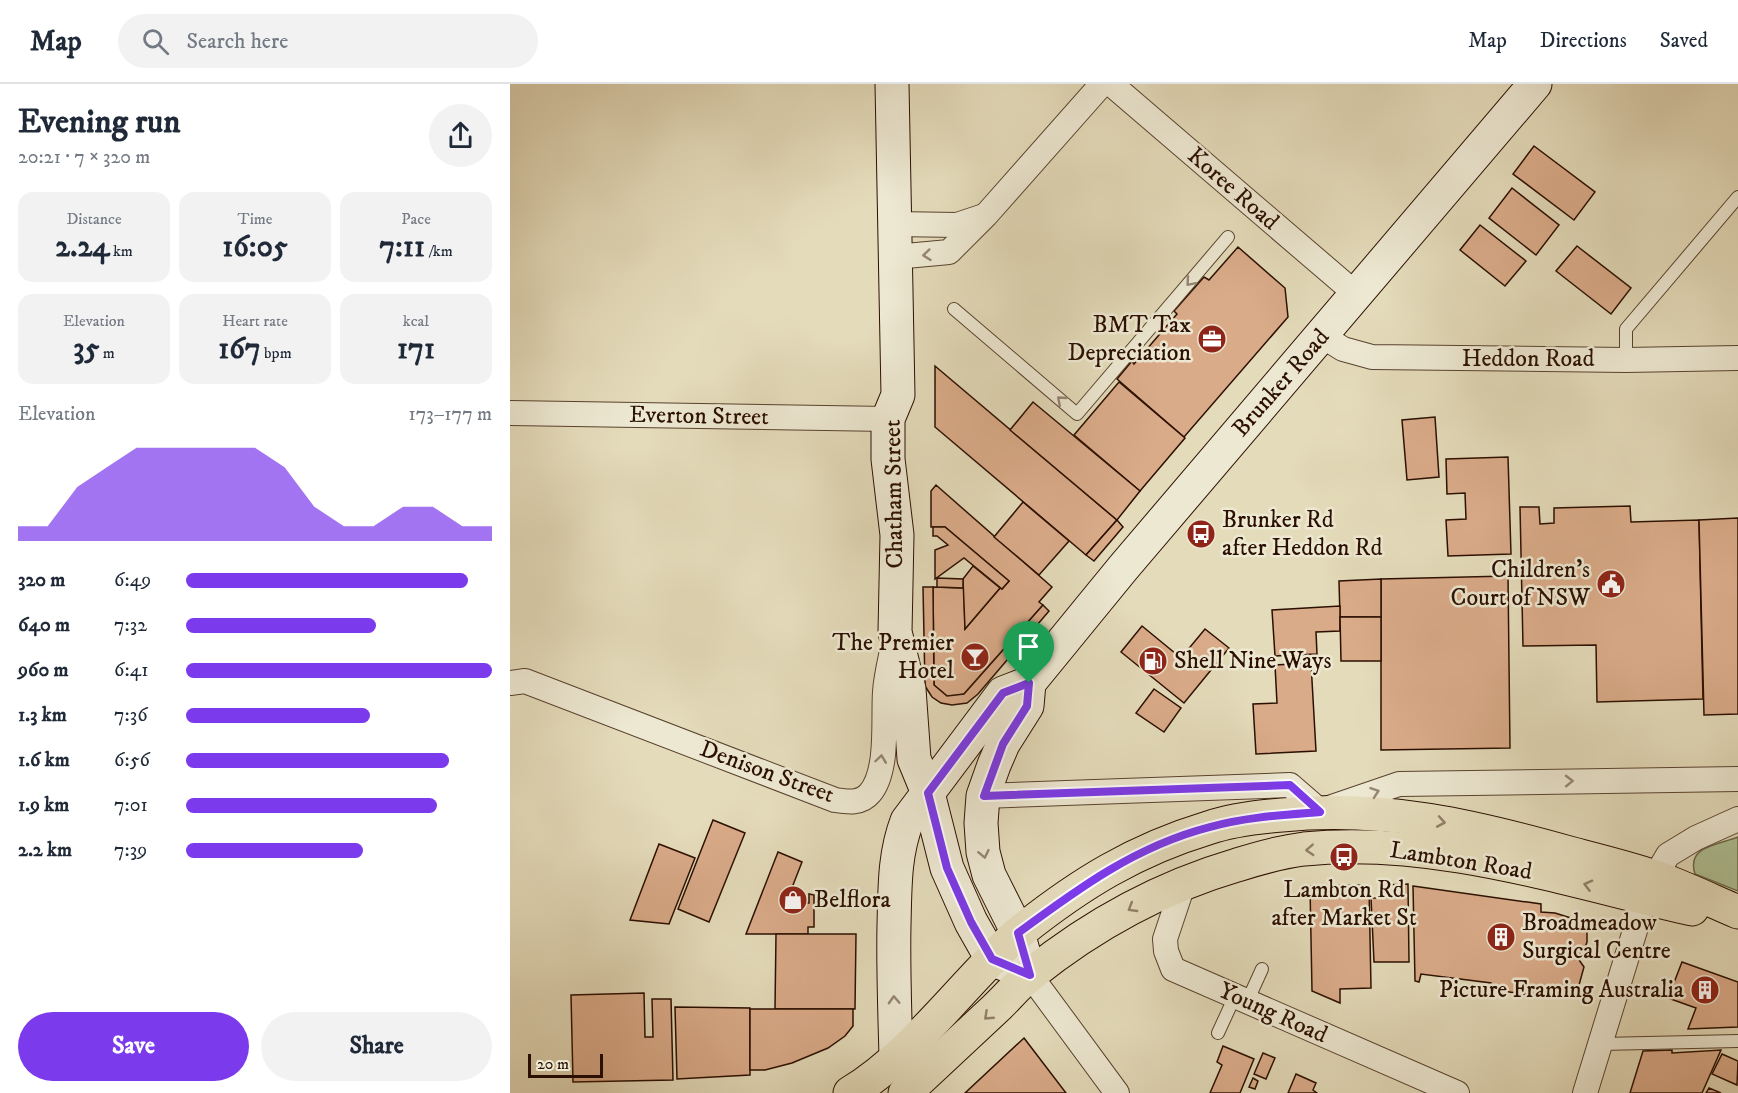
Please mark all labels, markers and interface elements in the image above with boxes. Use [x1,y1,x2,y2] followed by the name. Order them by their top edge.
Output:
[118,14,538,68] search box
[30,24,82,59] text: Map
[139,25,172,58] icon: search
[187,28,288,55] text: Search here
[1468,28,1507,54] text: Map
[1540,28,1627,54] text: Directions
[1660,28,1708,54] text: Saved
[18,102,180,143] text: Evening run
[429,104,492,167] button: share
[1181,141,1285,237] street label: Koree Road
[18,145,150,170] text: 20:21 · 7 × 320 m
[66,209,122,229] text: Distance
[238,209,272,229] text: Time
[401,209,431,229] text: Pace
[55,229,109,266] text: 2.24
[222,229,288,266] text: 16:05
[379,229,425,266] text: 7:11
[109,241,133,261] text: km
[425,241,453,261] text: /km
[923,248,932,261] one-way arrow
[1186,275,1197,286] one-way arrow
[1068,310,1191,368] place label: BMT Tax Depreciation
[63,311,125,331] text: Elevation
[222,311,288,331] text: Heart rate
[403,311,429,331] text: kcal
[1196,323,1228,355] office icon: BMT Tax Depreciation
[1226,323,1336,443] street label: Brunker Road
[73,331,99,368] text: 35
[218,331,261,368] text: 167
[397,331,435,368] text: 171
[99,343,115,363] text: m
[261,343,292,363] text: bpm
[1462,344,1594,374] street label: Heddon Road
[1057,396,1068,407] one-way arrow
[629,400,769,432] street label: Everton Street
[18,402,95,427] text: Elevation
[408,402,492,427] text: 173–177 m
[878,419,910,569] street label: Chatham Street
[1222,505,1383,563] place label: Brunker Rd after Heddon Rd
[1185,518,1217,550] bus stop icon: Brunker Rd after Heddon Rd
[1451,555,1591,613] place label: Children's Court of NSW
[18,568,65,593] text: 320 m
[114,568,151,593] text: 6:49
[1595,568,1627,600] public building icon: Children's Court of NSW
[18,613,70,638] text: 640 m
[114,613,147,638] text: 7:32
[1003,621,1054,683] pin
[832,628,955,686] place label: The Premier Hotel
[1012,630,1045,663] icon: arrive
[959,641,991,673] bar icon: The Premier Hotel
[1137,645,1169,677] fuel station icon: Shell Nine Ways
[1174,646,1331,676] place label: Shell Nine Ways
[18,658,68,683] text: 960 m
[114,658,148,683] text: 6:41
[18,703,67,728] text: 1.3 km
[114,703,148,728] text: 7:36
[696,734,839,810] street label: Denison Street
[18,748,70,773] text: 1.6 km
[114,748,150,773] text: 6:56
[875,754,887,763] one-way arrow
[1564,775,1573,788] one-way arrow
[1369,787,1380,800] one-way arrow
[18,793,69,818] text: 1.9 km
[114,793,148,818] text: 7:01
[1435,815,1445,828] one-way arrow
[1388,835,1534,887] street label: Lambton Road
[18,838,72,863] text: 2.2 km
[114,838,147,863] text: 7:39
[1328,841,1360,873] bus stop icon: Lambton Rd after Market St
[1305,843,1314,856] one-way arrow
[977,848,990,858] one-way arrow
[1271,875,1417,933] place label: Lambton Rd after Market St
[1583,879,1593,892] one-way arrow
[777,884,809,916] shop icon: Belflora
[814,885,891,915] place label: Belflora
[1128,900,1138,912] one-way arrow
[1522,908,1671,966] place label: Broadmeadow Surgical Centre
[1485,921,1517,953] building icon: Broadmeadow Surgical Centre
[1689,974,1721,1006] building icon: Picture Framing Australia
[1439,975,1685,1005] place label: Picture Framing Australia
[1214,976,1332,1050] street label: Young Road
[888,995,901,1004] one-way arrow
[984,1009,994,1020] one-way arrow
[18,1012,249,1081] button: Save
[261,1012,492,1081] button: Share
[528,1051,603,1078] scale bar
[537,1054,569,1074] text: 20 m

